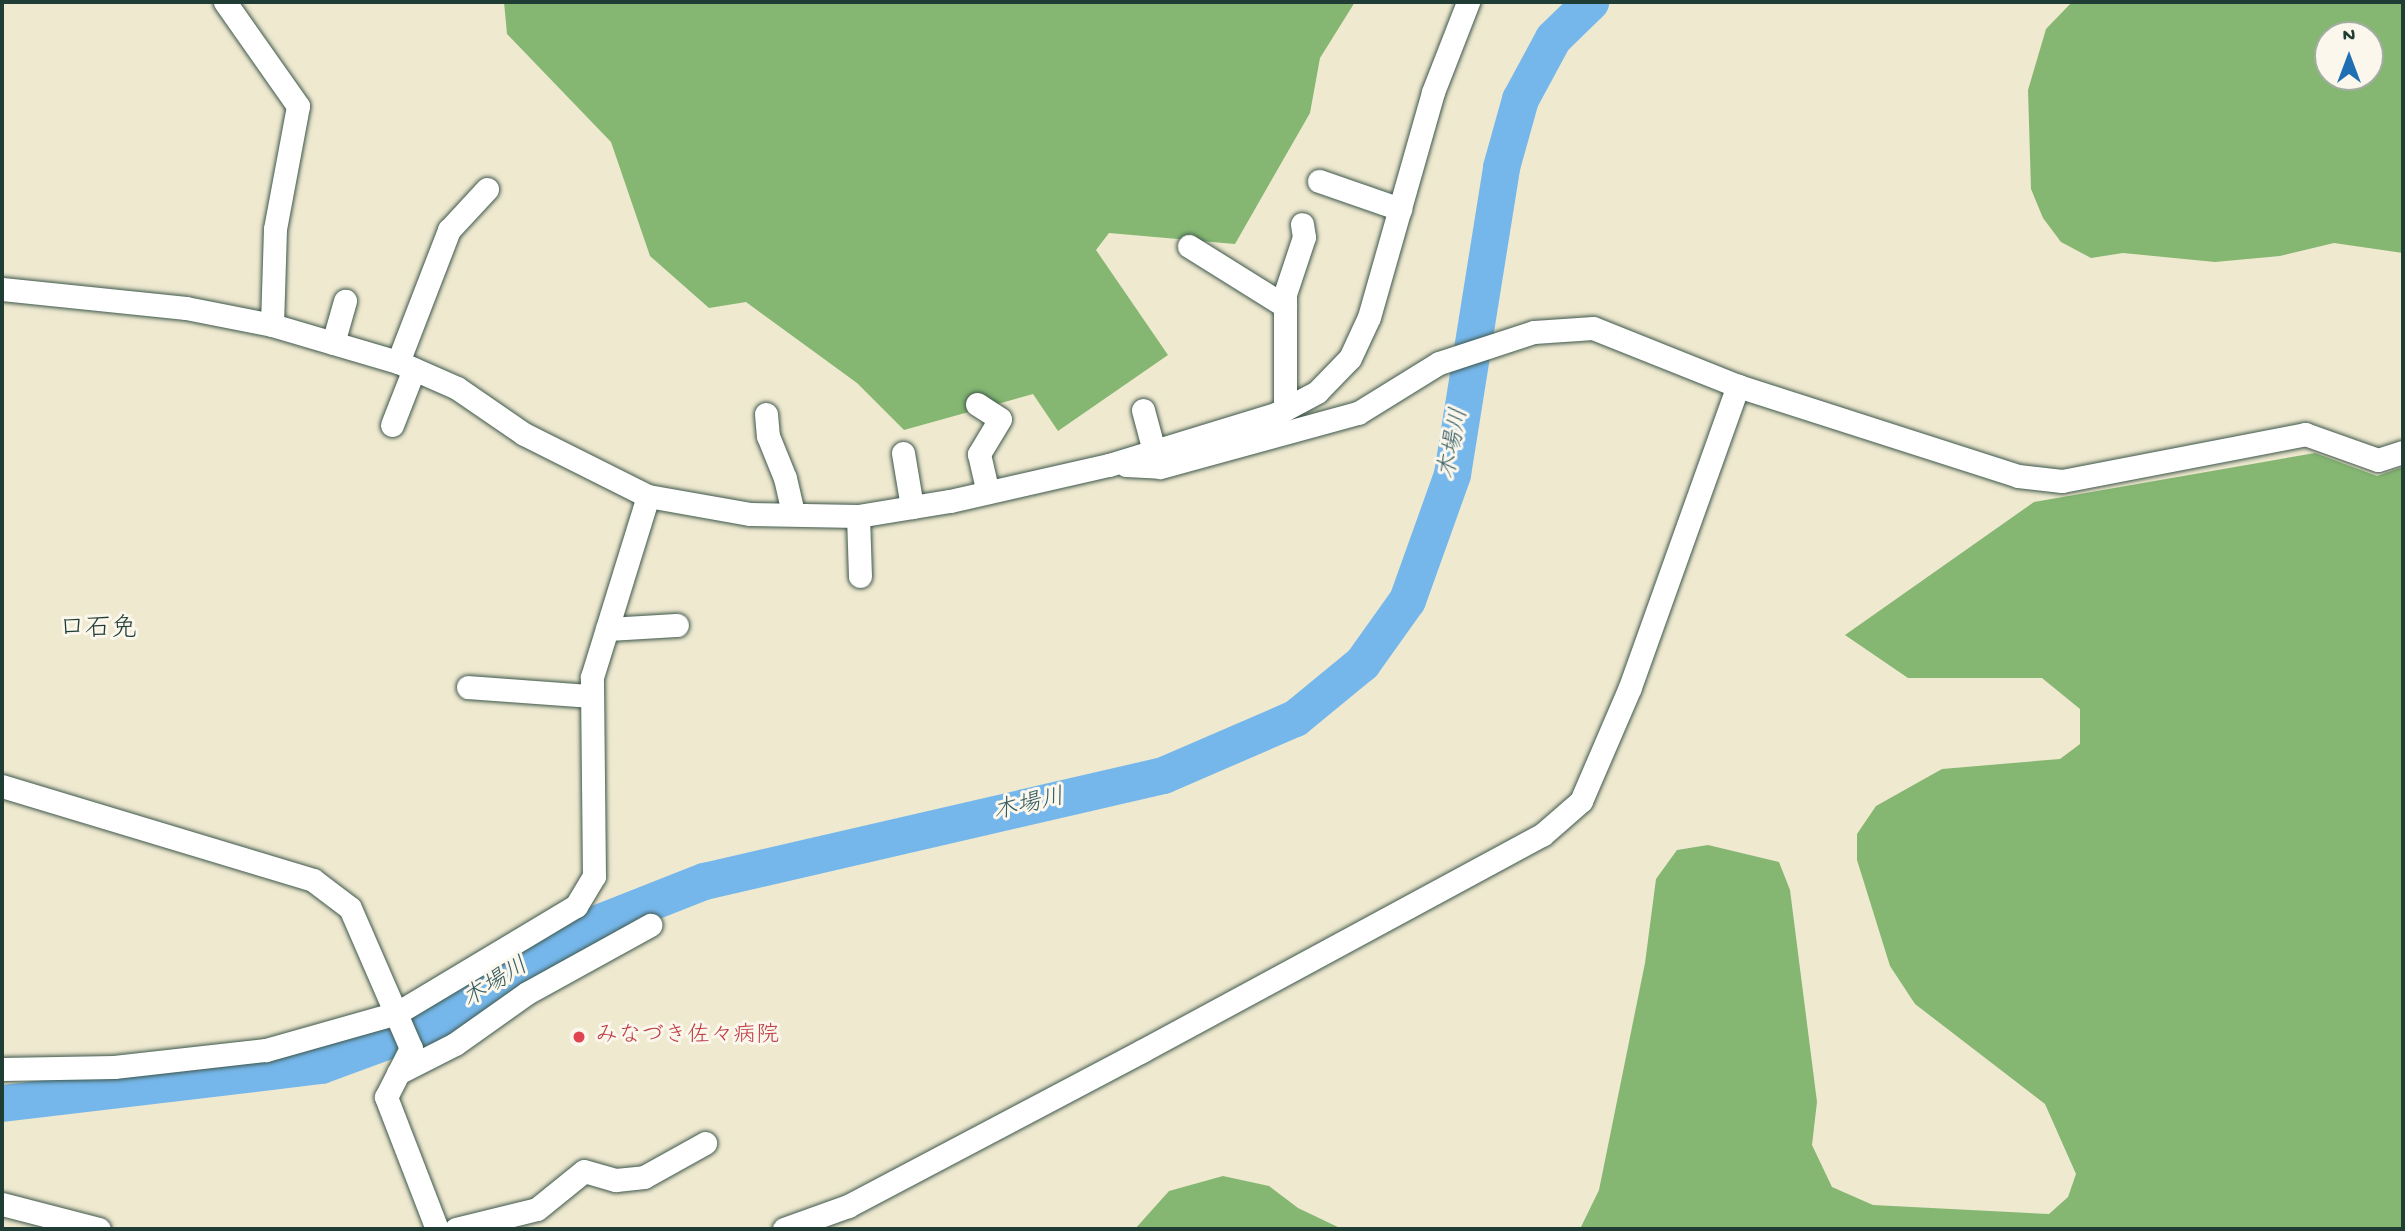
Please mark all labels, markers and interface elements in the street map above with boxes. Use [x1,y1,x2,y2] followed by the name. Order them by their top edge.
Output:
[2314,21,2384,91] north arrow
[2343,25,2355,48] text: N
[1434,406,1476,482] water label: 木場川
[59,615,137,647] district label: 口石免
[991,784,1067,828] water label: 木場川
[458,953,534,1015] water label: 木場川
[595,1023,779,1051] place label: みなづき佐々病院
[569,1027,589,1047] marker: みなづき佐々病院

